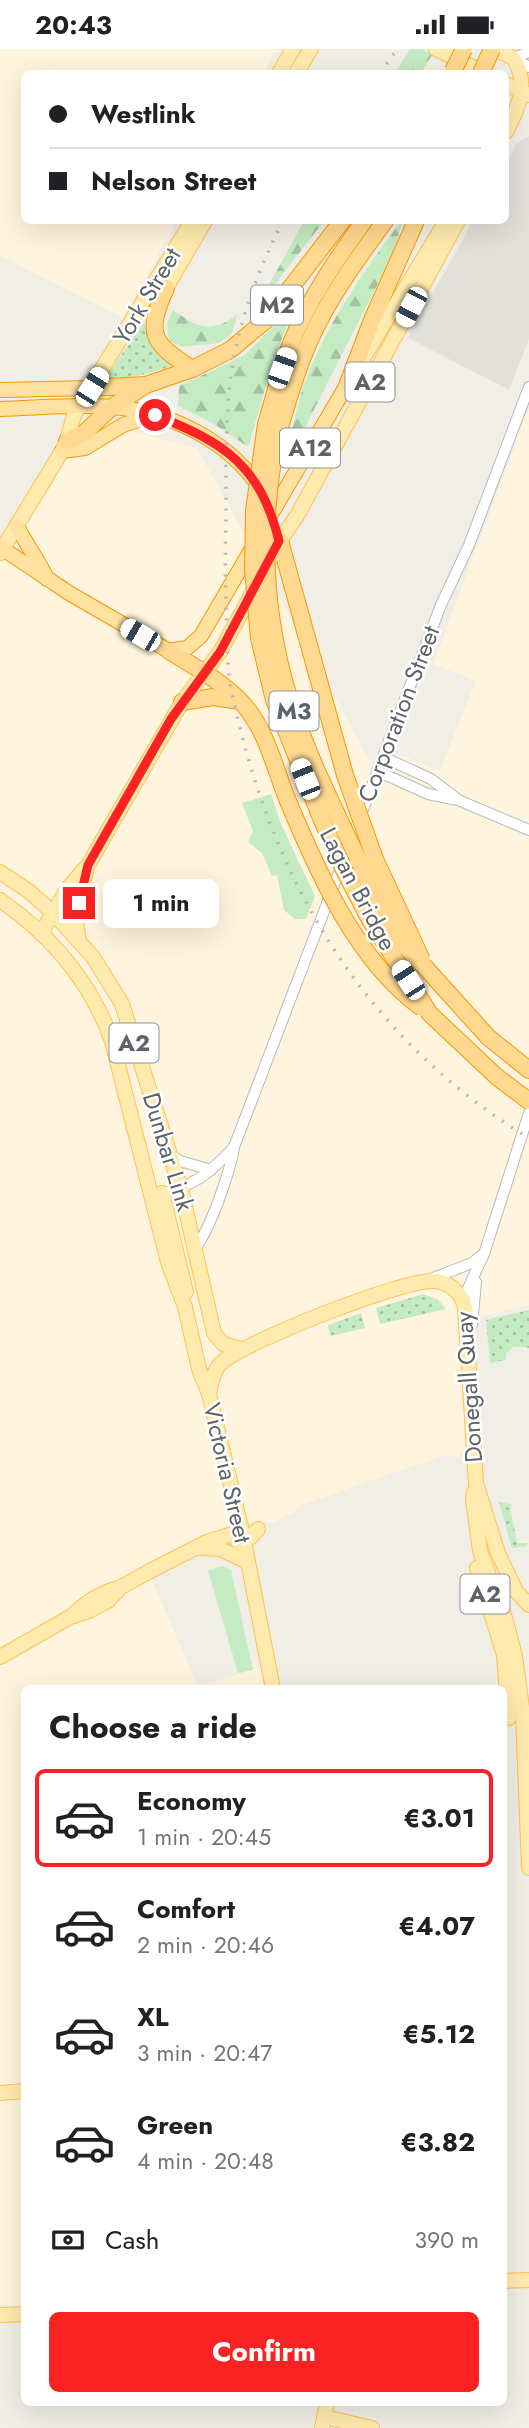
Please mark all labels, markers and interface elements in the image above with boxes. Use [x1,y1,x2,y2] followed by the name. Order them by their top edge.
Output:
[35,6,112,44] text: 20:43
[91,95,196,133] text: Westlink
[91,162,256,200] text: Nelson Street
[104,240,189,351] street label: York Street
[392,284,431,330] car
[251,285,303,325] road number: M2
[265,345,300,391] car
[346,363,394,401] road number: A2
[72,364,113,410] car
[139,399,171,431] route start
[280,429,340,467] road number: A12
[117,615,164,655] car
[349,620,448,807] street label: Corporation Street
[270,691,318,731] road number: M3
[288,756,323,802] car
[311,821,406,957] street label: Lagan Bridge
[104,879,219,927] callout: 1 min
[132,886,190,920] text: 1 min
[63,887,95,919] route end
[388,957,429,1003] car
[110,1023,158,1063] road number: A2
[134,1088,203,1216] street label: Dunbar Link
[446,1310,491,1464] street label: Donegall Quay
[194,1399,261,1547] street label: Victoria Street
[461,1575,510,1613] road number: A2
[49,1704,257,1750] text: Choose a ride
[137,1782,246,1820] text: Economy
[53,1787,116,1850] icon: car
[403,1799,475,1837] text: €3.01
[137,1820,271,1854] text: 1 min · 20:45
[137,1890,235,1928] text: Comfort
[53,1895,116,1958] icon: car
[399,1907,475,1945] text: €4.07
[137,1928,274,1962] text: 2 min · 20:46
[137,1998,169,2036] text: XL
[53,2003,116,2066] icon: car
[403,2015,475,2053] text: €5.12
[137,2036,272,2070] text: 3 min · 20:47
[137,2106,213,2144] text: Green
[53,2111,116,2174] icon: car
[400,2123,475,2161] text: €3.82
[137,2144,274,2178] text: 4 min · 20:48
[49,2221,87,2259] icon: cash
[105,2221,159,2259] text: Cash
[415,2223,479,2257] text: 390 m
[49,2312,479,2392] button: Confirm

